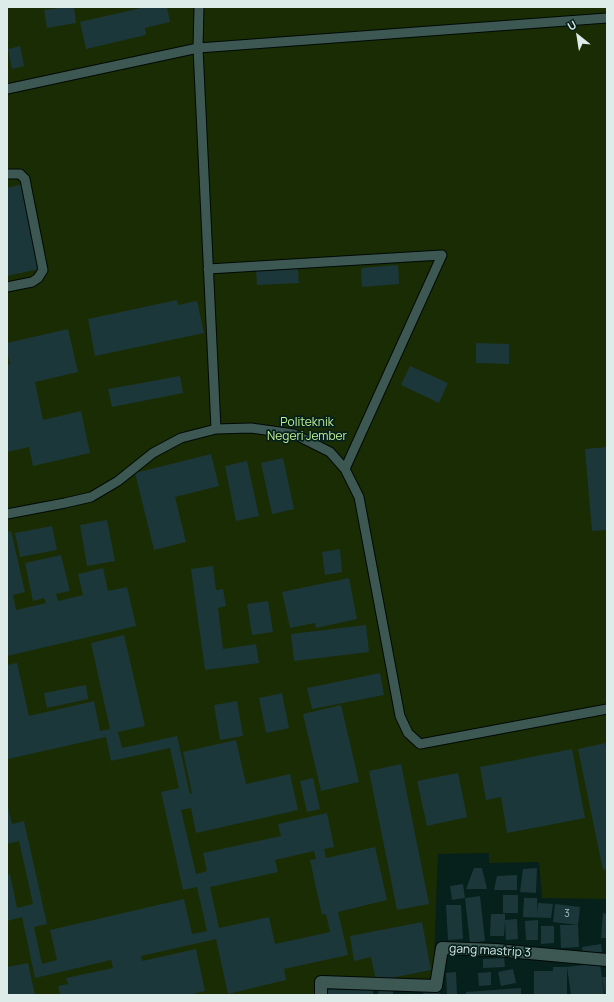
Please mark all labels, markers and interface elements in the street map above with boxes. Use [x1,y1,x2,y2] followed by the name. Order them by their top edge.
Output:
[558,16,598,56] north arrow
[565,17,579,34] text: U
[267,416,347,444] park label: Politeknik Negeri Jember
[564,908,570,920] house number: 3
[449,942,531,960] street label: gang mastrip 3

